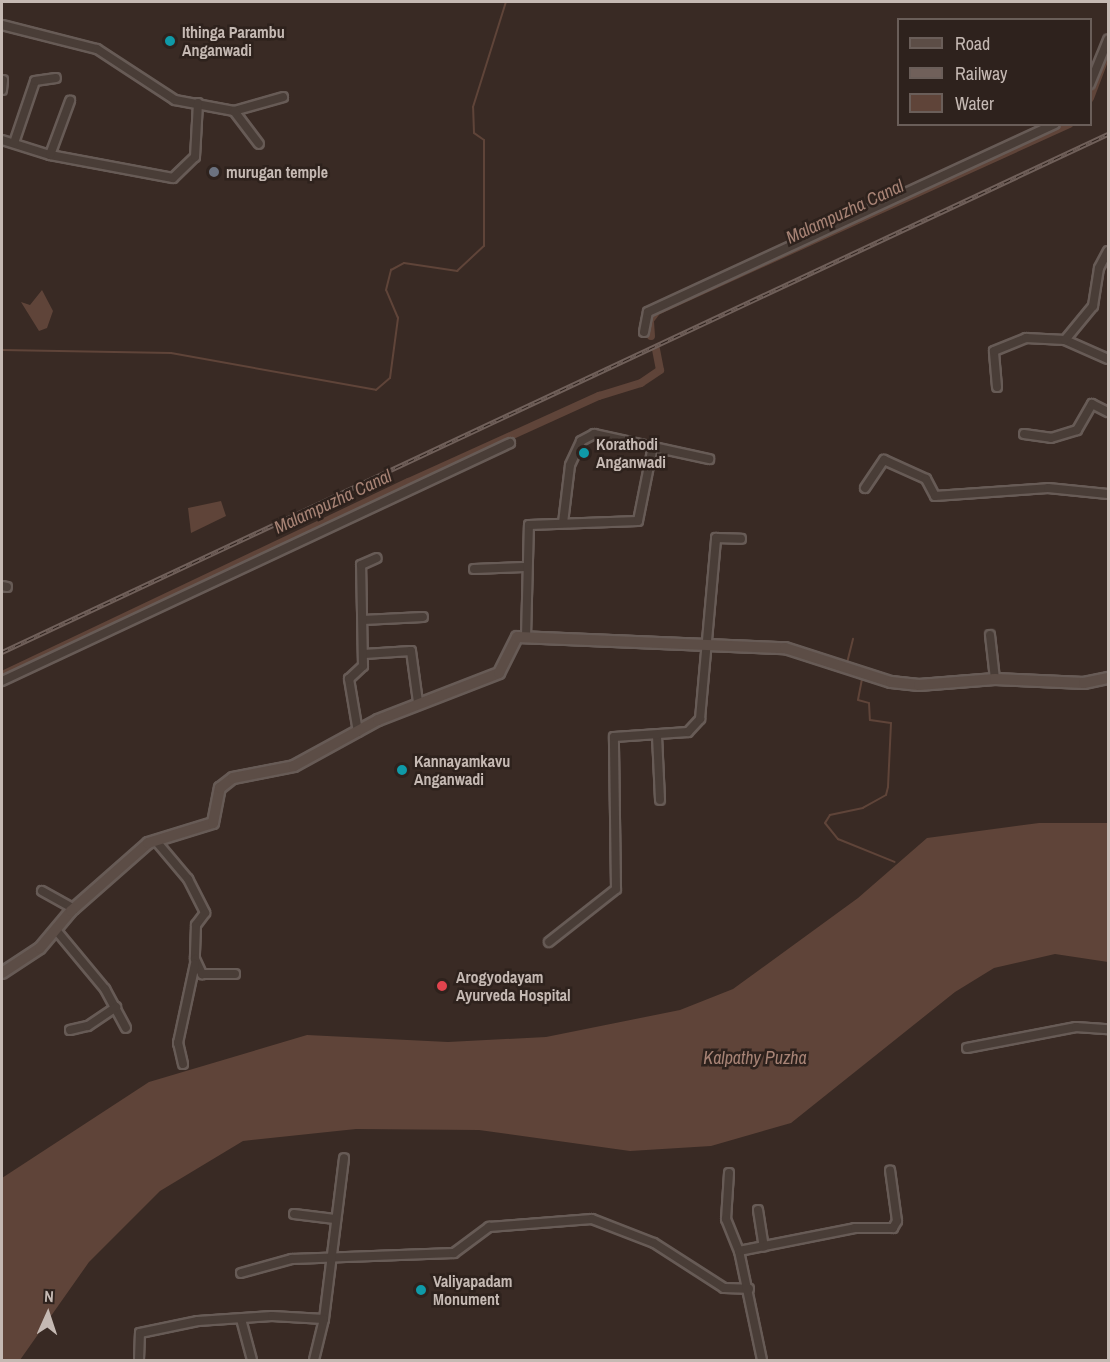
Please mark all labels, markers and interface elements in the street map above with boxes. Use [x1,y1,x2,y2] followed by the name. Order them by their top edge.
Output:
[897,18,1092,126] legend
[182,22,285,60] place label: Ithinga Parambu Anganwadi
[955,31,990,56] text: Road
[163,34,177,48] marker: Ithinga Parambu Anganwadi
[955,61,1008,86] text: Railway
[955,91,994,116] text: Water
[226,162,328,182] place label: murugan temple
[207,165,221,179] marker: murugan temple
[783,175,907,249] water label: Malampuzha Canal
[596,434,666,472] place label: Korathodi Anganwadi
[577,446,591,460] marker: Korathodi Anganwadi
[271,465,395,539] water label: Malampuzha Canal
[414,751,510,789] place label: Kannayamkavu Anganwadi
[395,763,409,777] marker: Kannayamkavu Anganwadi
[456,967,571,1005] place label: Arogyodayam Ayurveda Hospital
[433,977,451,995] marker: Arogyodayam Ayurveda Hospital
[703,1047,807,1069] water label: Kalpathy Puzha
[433,1271,513,1309] place label: Valiyapadam Monument
[414,1283,428,1297] marker: Valiyapadam Monument
[18,1284,78,1344] north arrow
[44,1285,54,1307] text: N

